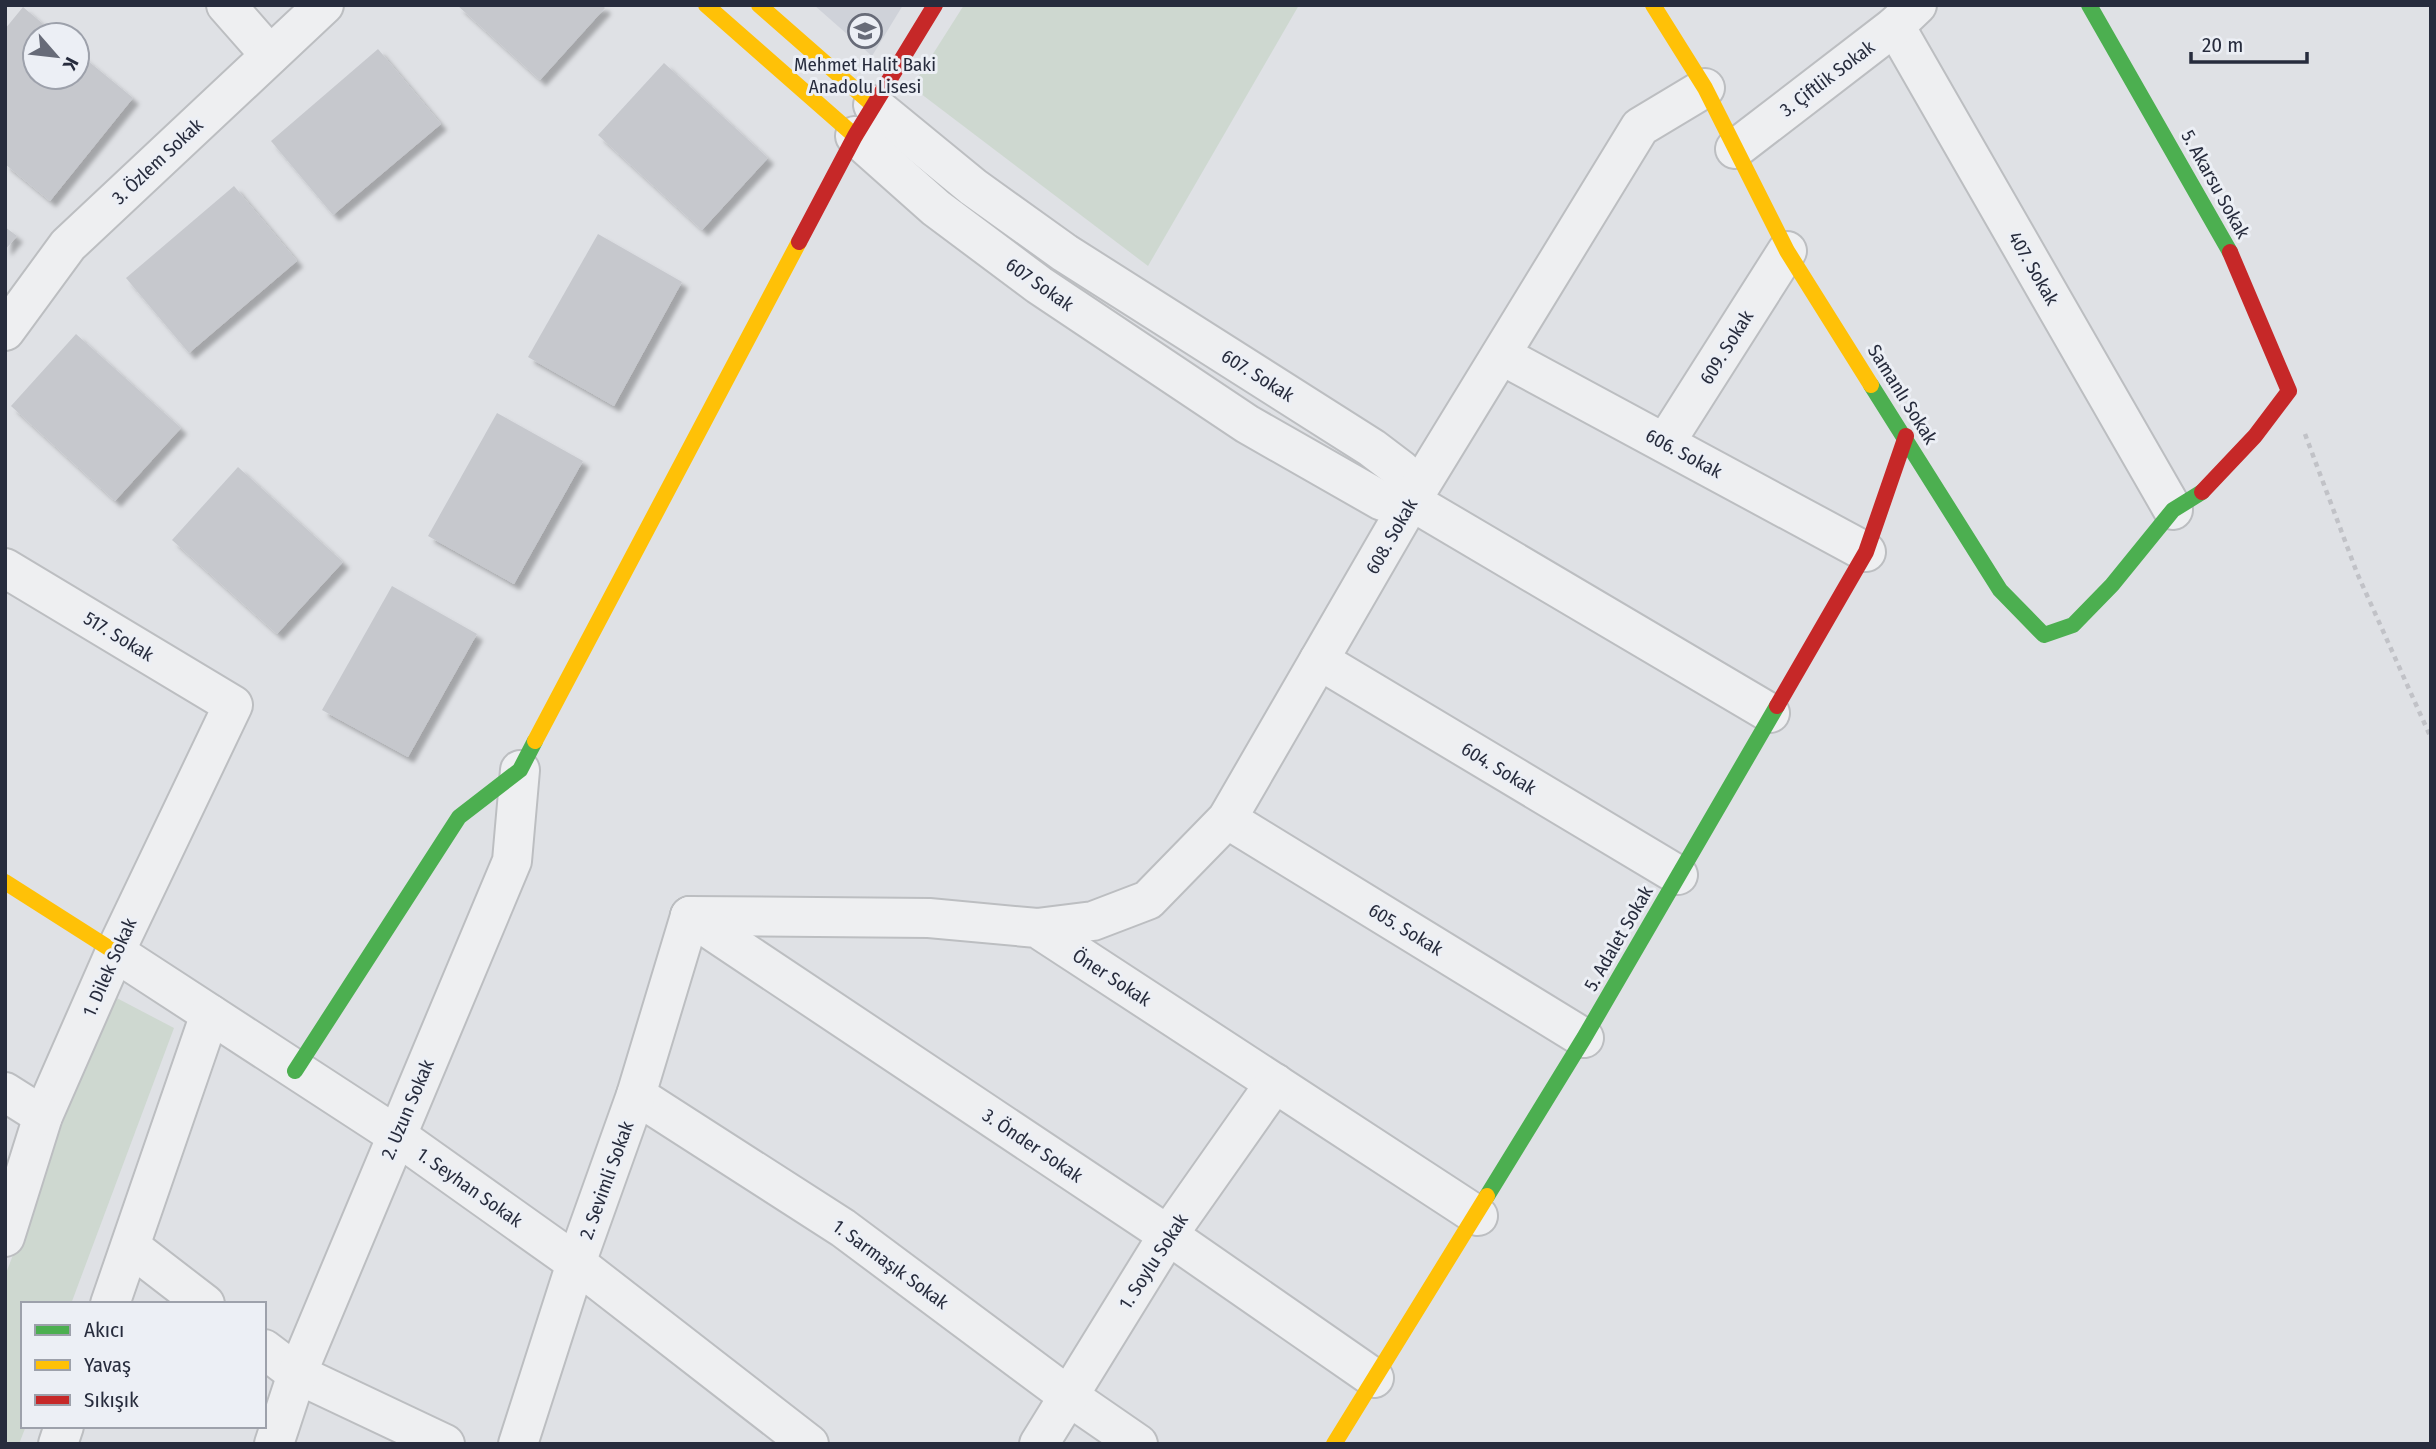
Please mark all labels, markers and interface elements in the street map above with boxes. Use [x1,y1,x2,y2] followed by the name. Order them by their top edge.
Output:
[846,12,884,50] school or university icon: Mehmet Halit Baki Anadolu Lisesi
[21,21,91,91] north arrow
[2191,21,2306,65] scale bar
[2202,32,2243,58] text: 20 m
[1775,35,1879,121] street label: 3. Çiftlik Sokak
[57,53,83,75] text: K
[794,53,936,98] place label: Mehmet Halit Baki Anadolu Lisesi
[107,113,208,209] street label: 3. Özlem Sokak
[2176,126,2255,242] street label: 5. Akarsu Sokak
[2003,227,2064,309] street label: 407. Sokak
[1001,253,1078,316] street label: 607 Sokak
[1695,306,1758,389] street label: 609. Sokak
[1863,340,1942,448] street label: Samanlı Sokak
[1217,344,1298,407] street label: 607. Sokak
[1642,424,1726,483] street label: 606. Sokak
[1361,494,1422,578] street label: 608. Sokak
[80,607,158,666] street label: 517. Sokak
[1457,737,1540,800] street label: 604. Sokak
[1579,881,1658,995] street label: 5. Adalet Sokak
[1364,898,1447,961] street label: 605. Sokak
[77,914,141,1020] street label: 1. Dilek Sokak
[1068,944,1155,1011] street label: Öner Sokak
[376,1056,439,1162] street label: 2. Uzun Sokak
[978,1103,1087,1187] street label: 3. Önder Sokak
[574,1118,639,1242] street label: 2. Sevimli Sokak
[413,1143,527,1232] street label: 1. Seyhan Sokak
[1114,1209,1193,1313] street label: 1. Soylu Sokak
[828,1215,953,1314] street label: 1. Sarmaşık Sokak
[21,1302,266,1428] legend
[84,1317,124,1343] text: Akıcı
[84,1352,131,1378] text: Yavaş
[84,1387,139,1413] text: Sıkışık

